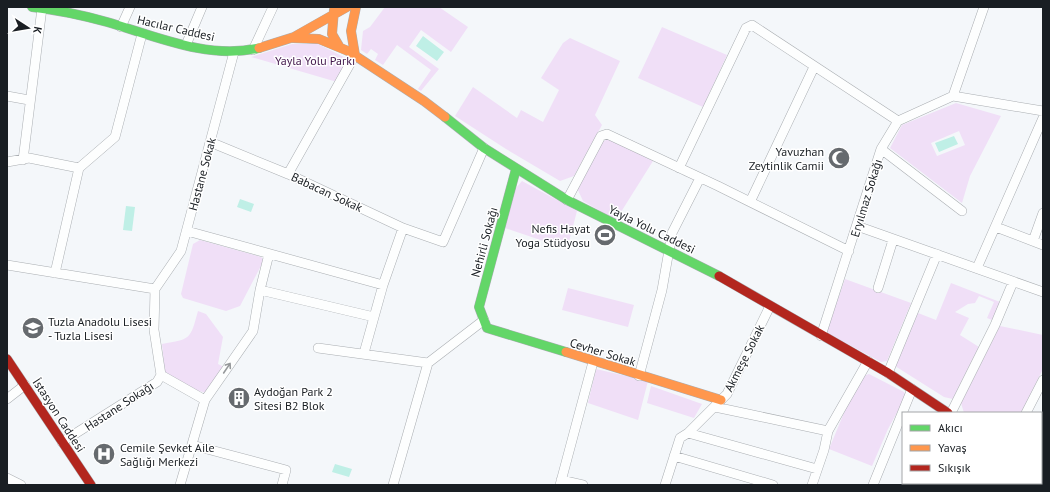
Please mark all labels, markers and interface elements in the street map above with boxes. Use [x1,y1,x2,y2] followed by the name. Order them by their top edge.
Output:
[8,8,48,48] north arrow
[136,12,216,44] street label: Hacılar Caddesi
[30,25,45,35] text: K
[275,53,355,68] park label: Yayla Yolu Parkı
[185,136,219,212] street label: Hastane Sokak
[749,144,824,173] place label: Yavuzhan Zeytinlik Camii
[826,145,852,171] mosque icon: Yavuzhan Zeytinlik Camii
[847,157,885,239] street label: Eryılmaz Sokağı
[289,169,365,215] street label: Babacan Sokak
[606,201,698,257] street label: Yayla Yolu Caddesi
[467,205,501,279] street label: Nehirli Sokağı
[516,221,590,250] place label: Nefis Hayat Yoga Stüdyosu
[592,222,618,248] sports icon: Nefis Hayat Yoga Stüdyosu
[48,314,152,343] place label: Tuzla Anadolu Lisesi - Tuzla Lisesi
[20,315,46,341] school or university icon: Tuzla Anadolu Lisesi - Tuzla Lisesi
[721,322,767,394] street label: Akmeşe Sokak
[568,335,638,369] street label: Cevher Sokak
[223,363,231,374] one-way arrow
[30,375,88,455] street label: İstasyon Caddesi
[82,378,156,434] street label: Hastane Sokağı
[254,384,333,413] place label: Aydoğan Park 2 Sitesi B2 Blok
[226,385,252,411] building icon: Aydoğan Park 2 Sitesi B2 Blok
[902,412,1042,484] legend
[938,420,963,435] text: Akıcı
[120,440,215,469] place label: Cemile Şevket Aile Sağlığı Merkezi
[938,440,967,455] text: Yavaş
[91,441,117,467] hospital icon: Cemile Şevket Aile Sağlığı Merkezi
[938,460,971,475] text: Sıkışık

